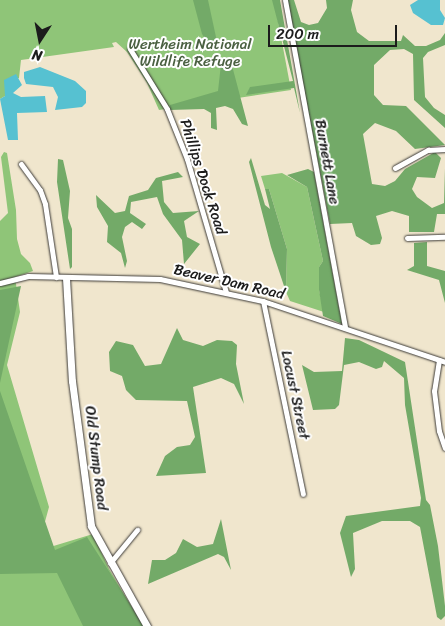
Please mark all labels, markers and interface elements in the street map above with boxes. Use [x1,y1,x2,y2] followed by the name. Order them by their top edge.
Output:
[15,15,65,65] north arrow
[270,15,399,47] scale bar
[276,21,319,47] text: 200 m
[128,35,252,70] park label: Wertheim National Wildlife Refuge
[30,42,44,68] text: N
[176,117,230,237] street label: Phillips Dock Road
[311,118,343,206] street label: Burnett Lane
[172,261,286,303] street label: Beaver Dam Road
[277,349,313,441] street label: Locust Street
[81,405,111,511] street label: Old Stump Road

